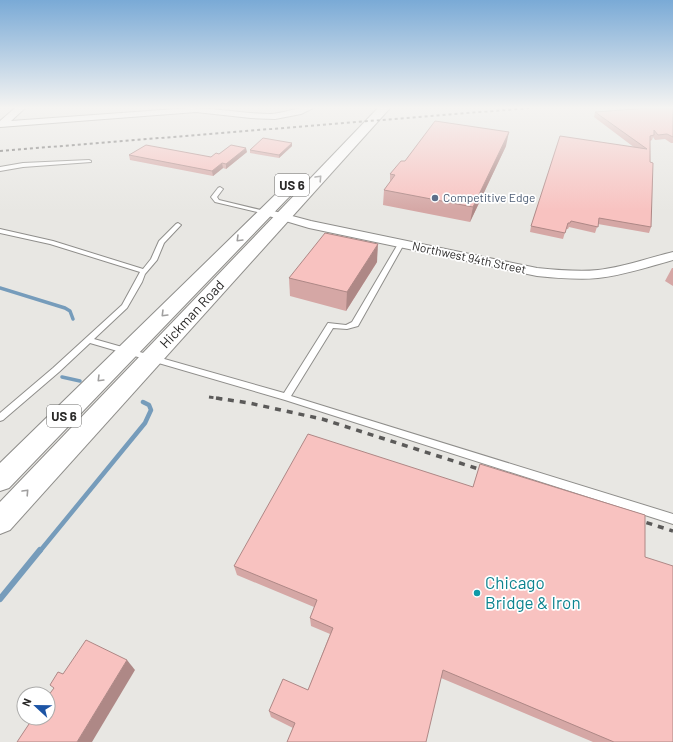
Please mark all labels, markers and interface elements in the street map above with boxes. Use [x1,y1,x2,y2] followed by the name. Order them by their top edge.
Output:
[275,174,309,196] road number: US 6
[314,175,321,182] one-way arrow
[443,190,535,204] place label: Competitive Edge
[430,193,440,203] marker: Competitive Edge
[236,234,243,242] one-way arrow
[411,238,527,276] street label: Northwest 94th Street
[156,276,228,351] street label: Hickman Road
[161,309,169,317] one-way arrow
[97,374,105,382] one-way arrow
[47,405,81,427] road number: US 6
[22,489,29,497] one-way arrow
[485,572,581,612] place label: Chicago Bridge & Iron
[472,588,482,598] marker: Chicago Bridge & Iron
[16,686,56,726] north arrow
[19,696,34,708] text: N

